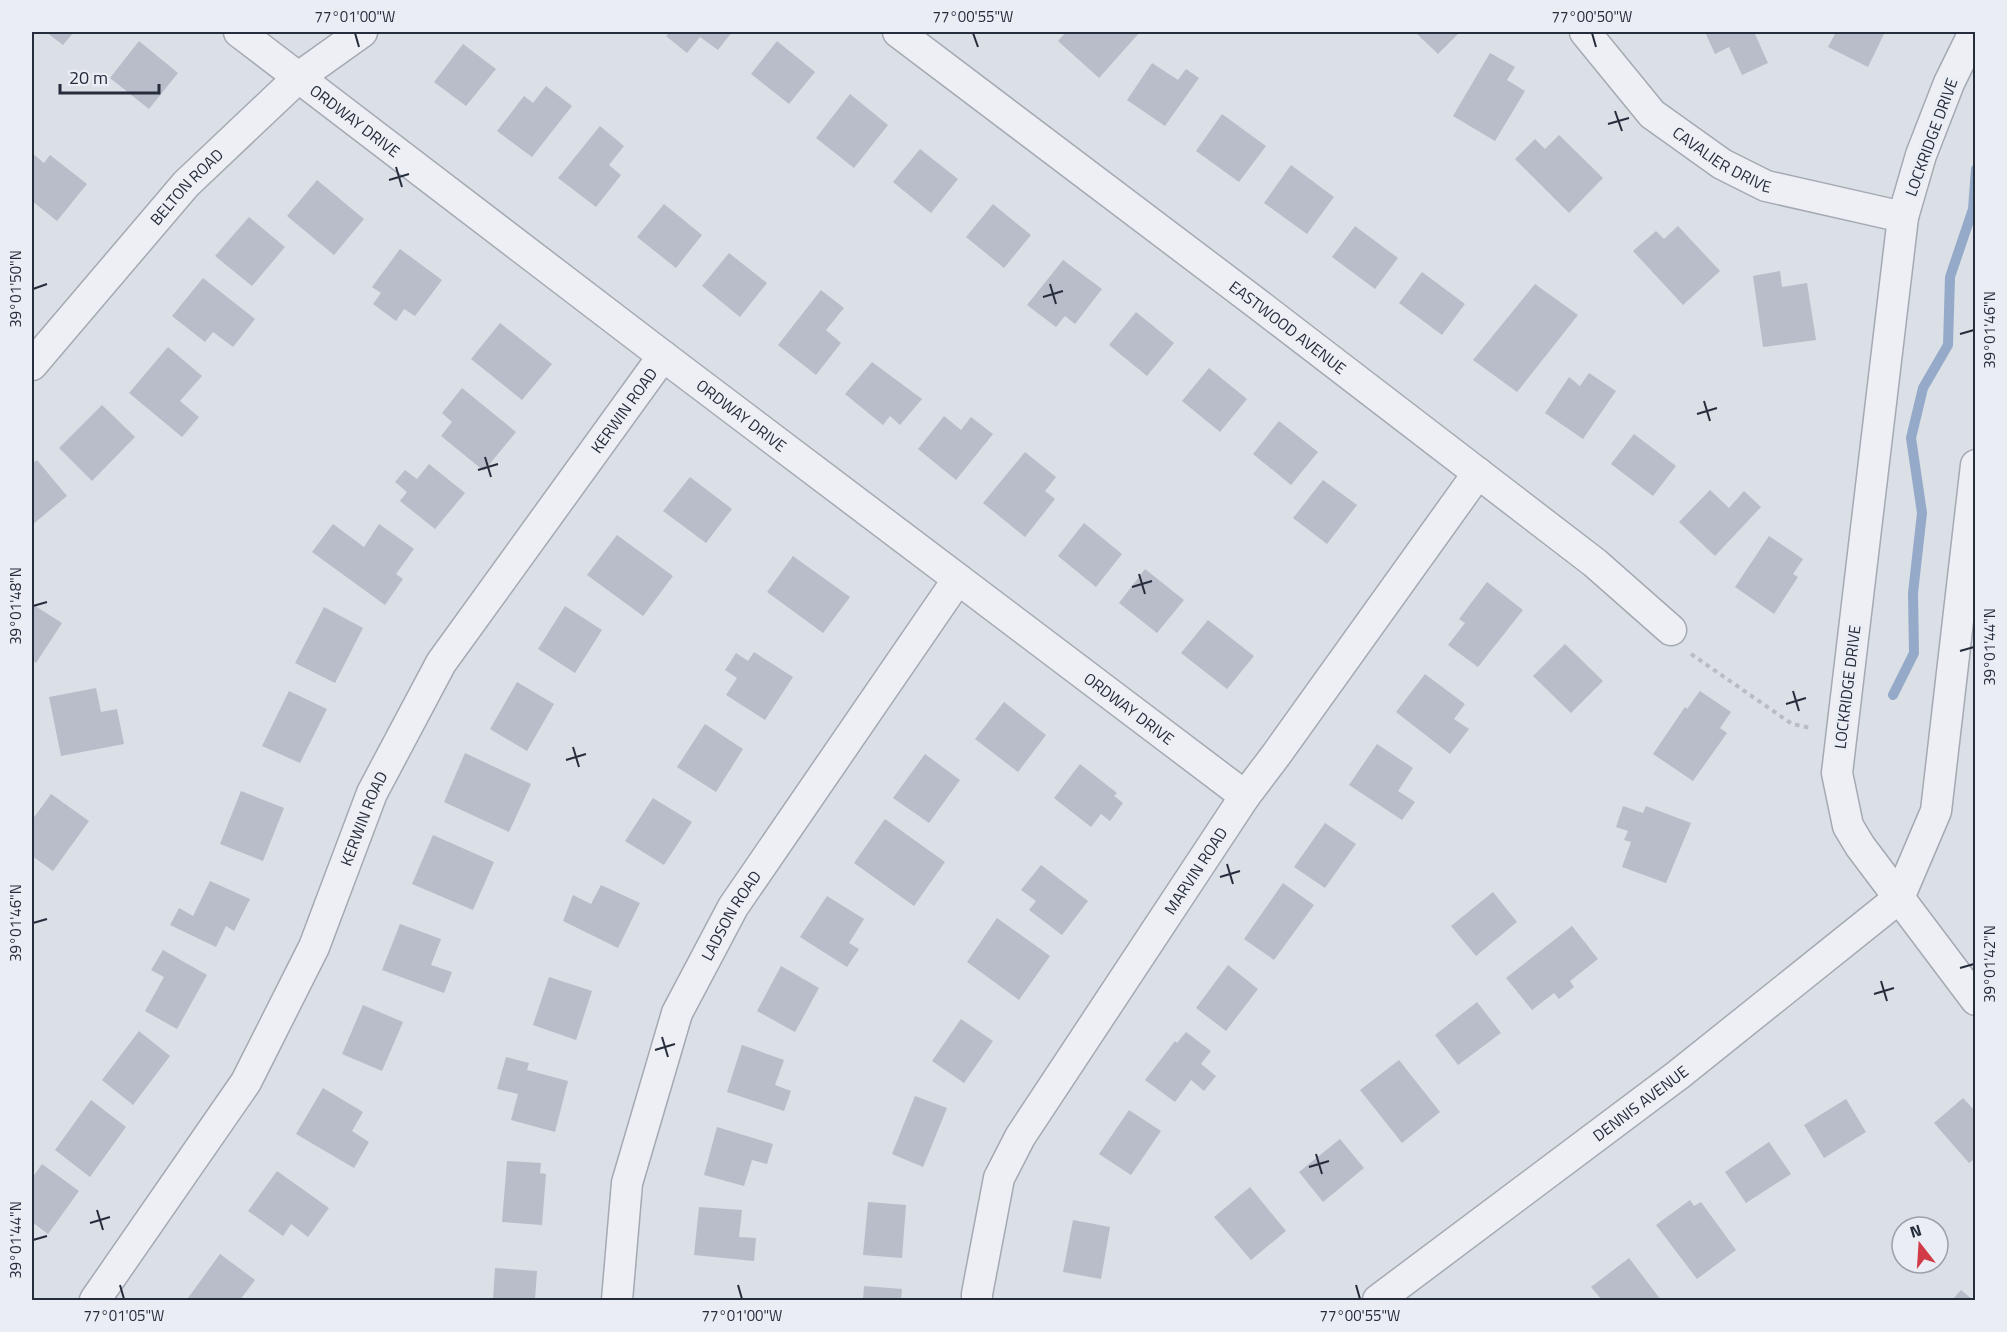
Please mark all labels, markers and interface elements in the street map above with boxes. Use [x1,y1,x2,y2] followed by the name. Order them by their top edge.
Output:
[315,5,395,28] text: 77°01'00"W
[933,5,1013,28] text: 77°00'55"W
[1552,5,1632,28] text: 77°00'50"W
[60,57,159,95] scale bar
[69,64,108,91] text: 20 m
[1898,74,1964,200] street label: LOCKRIDGE DRIVE
[305,78,405,163] street label: ORDWAY DRIVE
[1668,120,1774,199] street label: CAVALIER DRIVE
[144,143,229,230] street label: BELTON ROAD
[4,250,27,328] text: 39°01'50"N
[1224,275,1352,380] street label: EASTWOOD AVENUE
[1978,291,2001,369] text: 39°01'46"N
[585,363,663,458] street label: KERWIN ROAD
[691,373,792,457] street label: ORDWAY DRIVE
[4,567,27,645] text: 39°01'48"N
[1978,608,2001,686] text: 39°01'44"N
[1828,624,1867,750] street label: LOCKRIDGE DRIVE
[1079,666,1179,751] street label: ORDWAY DRIVE
[334,767,394,869] street label: KERWIN ROAD
[1158,822,1233,919] street label: MARVIN ROAD
[695,865,767,965] street label: LADSON ROAD
[4,884,27,962] text: 39°01'46"N
[1978,925,2001,1003] text: 39°01'42"N
[1587,1059,1694,1147] street label: DENNIS AVENUE
[4,1201,27,1279] text: 39°01'44"N
[1890,1215,1950,1275] north arrow
[1907,1218,1924,1244] text: N
[84,1304,164,1327] text: 77°01'05"W
[702,1304,782,1327] text: 77°01'00"W
[1320,1304,1400,1327] text: 77°00'55"W

